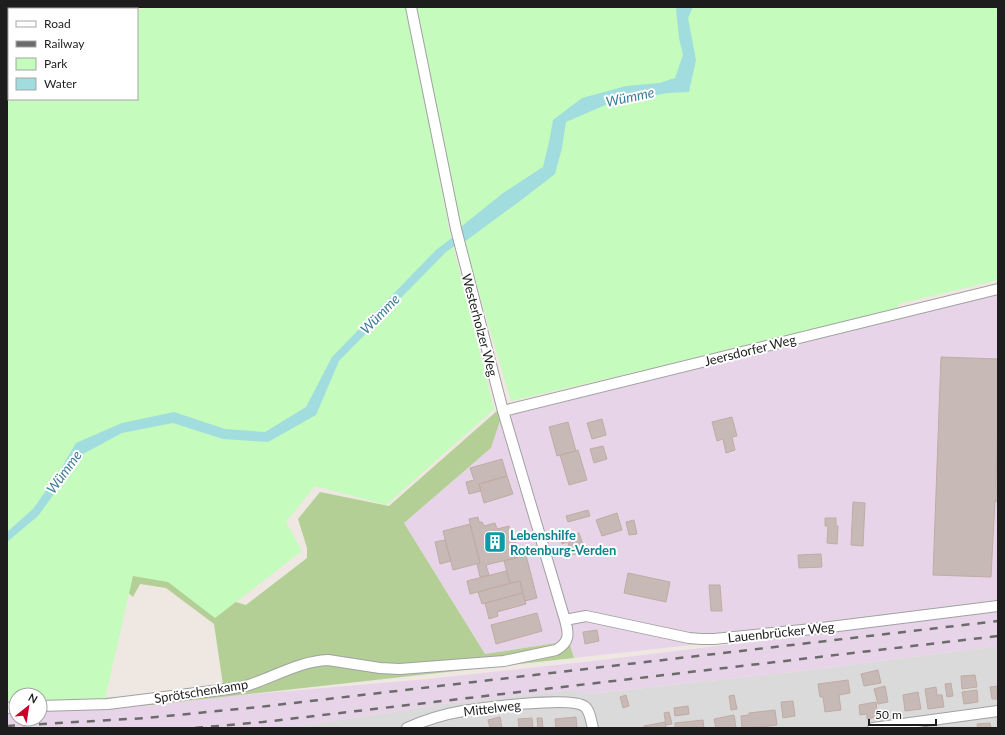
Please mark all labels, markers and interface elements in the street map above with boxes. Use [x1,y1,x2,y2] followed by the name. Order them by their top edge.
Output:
[8,8,138,100] legend
[44,16,71,31] text: Road
[44,36,85,51] text: Railway
[44,56,68,71] text: Park
[44,76,77,91] text: Water
[604,83,656,110] water label: Wümme
[459,272,501,378] street label: Westerholzer Weg
[356,290,403,337] water label: Wümme
[703,331,798,369] street label: Jeersdorfer Weg
[42,447,85,497] water label: Wümme
[510,527,616,558] place label: Lebenshilfe Rotenburg-Verden
[482,529,508,555] building icon: Lebenshilfe Rotenburg-Verden
[727,618,835,646] street label: Lauenbrücker Weg
[153,676,249,706] street label: Sprötschenkamp
[8,687,48,727] north arrow
[26,690,40,706] text: N
[462,697,522,719] street label: Mittelweg
[869,701,936,727] scale bar
[875,707,902,722] text: 50 m

